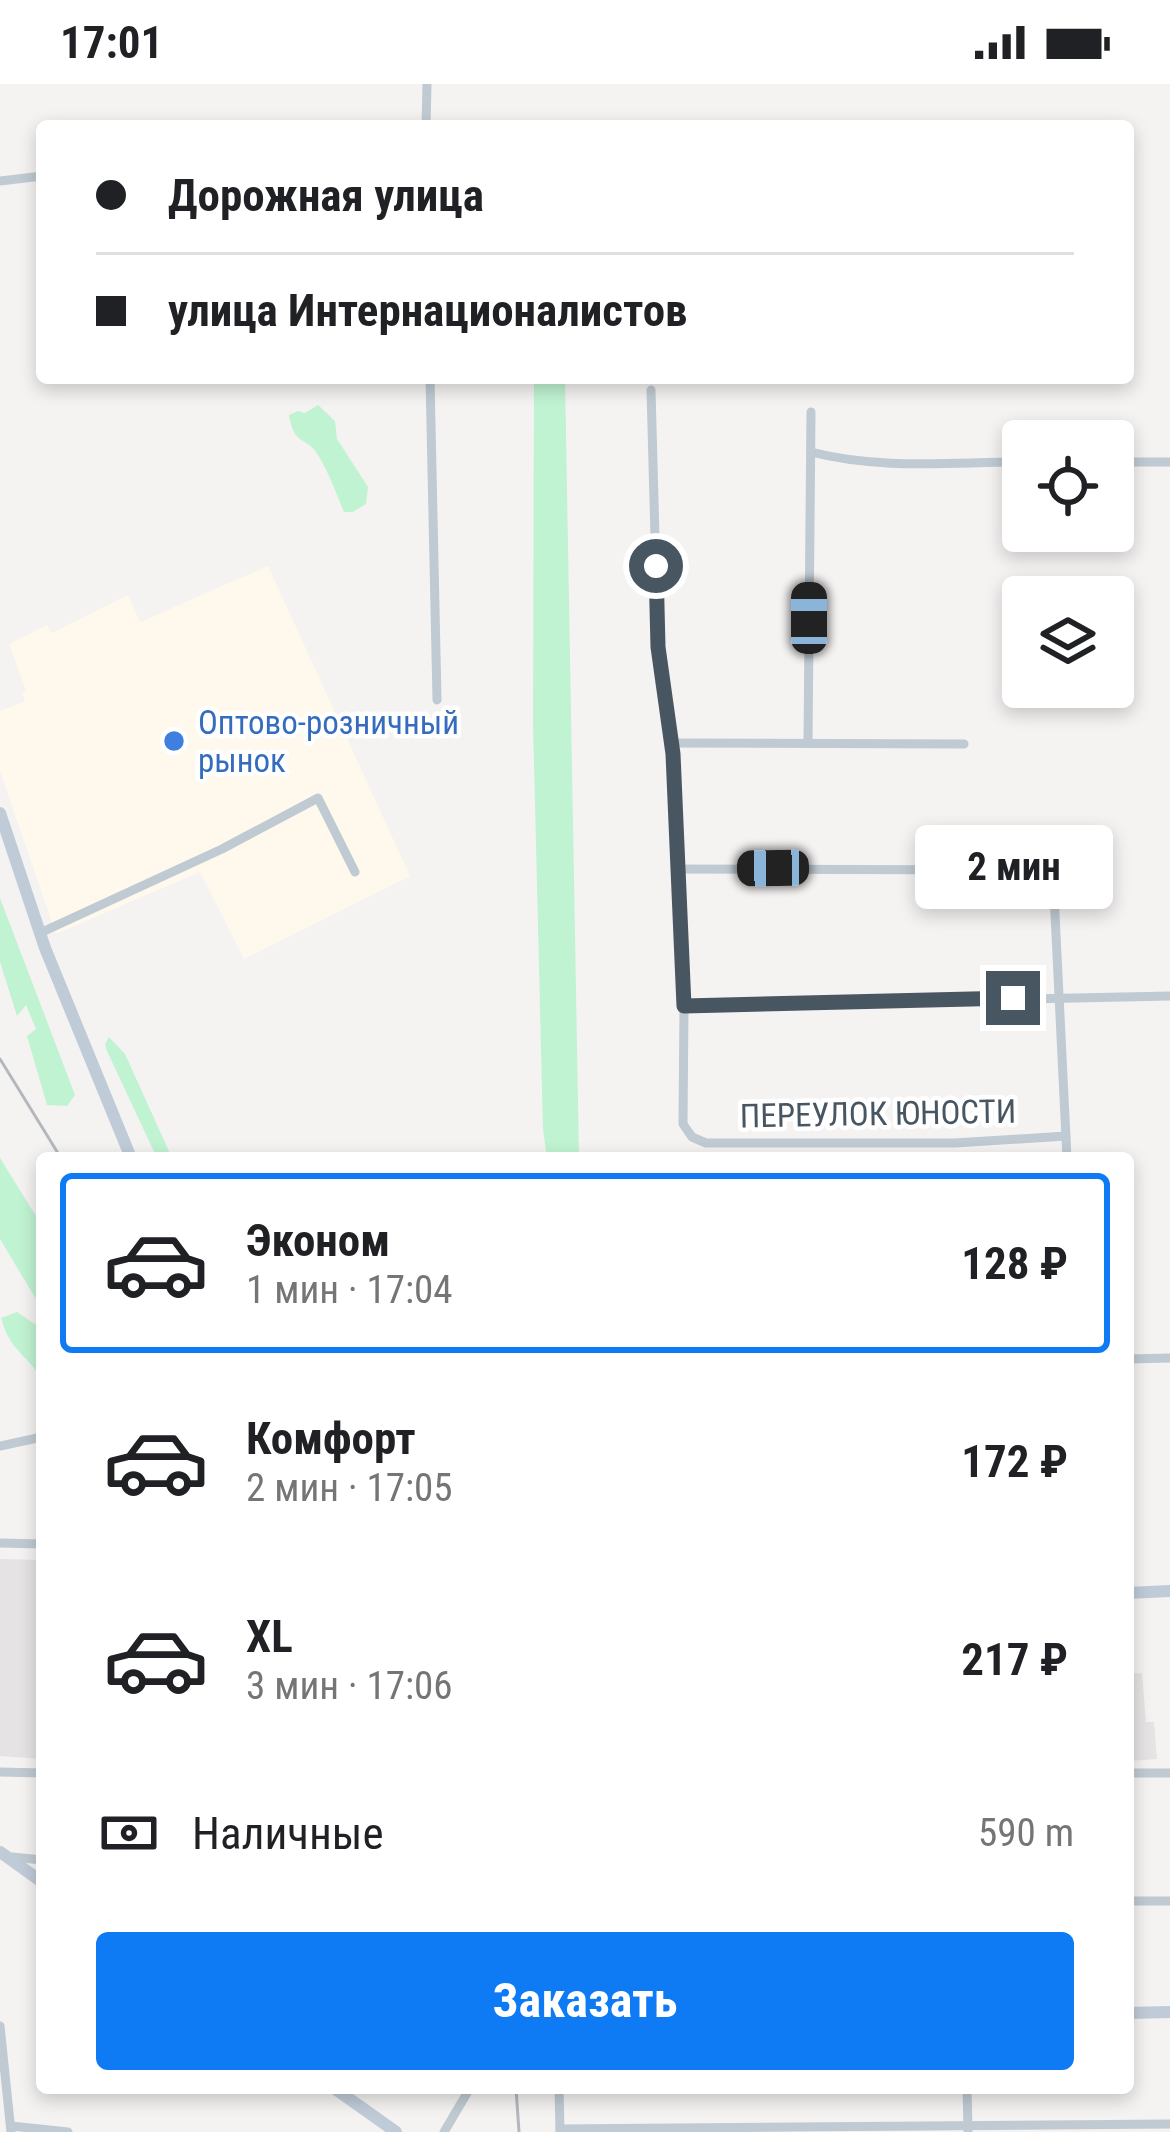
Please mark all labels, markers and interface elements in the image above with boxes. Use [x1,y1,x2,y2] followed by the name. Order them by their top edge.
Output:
[60,16,163,69] text: 17:01
[168,169,484,222] text: Дорожная улица
[168,284,688,337] text: улица Интернационалистов
[1002,420,1134,708] map controls
[1002,420,1134,552] button: locate
[629,539,683,593] route start
[1002,576,1134,708] button: layers
[791,582,827,654] car
[198,703,459,780] place label: Оптово-розничный рынок
[161,728,187,754] marker: Оптово-розничный рынок
[914,824,1112,908] callout: 2 мин
[967,844,1061,890] text: 2 мин
[737,849,809,887] car
[986,971,1040,1025] route end
[739,1092,1017,1135] street label: ПЕРЕУЛОК ЮНОСТИ
[102,1209,210,1317] icon: car
[246,1214,390,1267] text: Эконом
[961,1237,1068,1290] text: 128 ₽
[246,1267,453,1313] text: 1 мин · 17:04
[102,1407,210,1515] icon: car
[246,1412,416,1465] text: Комфорт
[961,1435,1068,1488] text: 172 ₽
[246,1465,453,1511] text: 2 мин · 17:05
[102,1605,210,1713] icon: car
[246,1610,293,1663] text: XL
[961,1633,1068,1686] text: 217 ₽
[246,1663,453,1709] text: 3 мин · 17:06
[96,1800,162,1866] icon: cash
[192,1807,384,1860] text: Наличные
[978,1810,1074,1856] text: 590 m
[96,1932,1074,2070] button: Заказать

